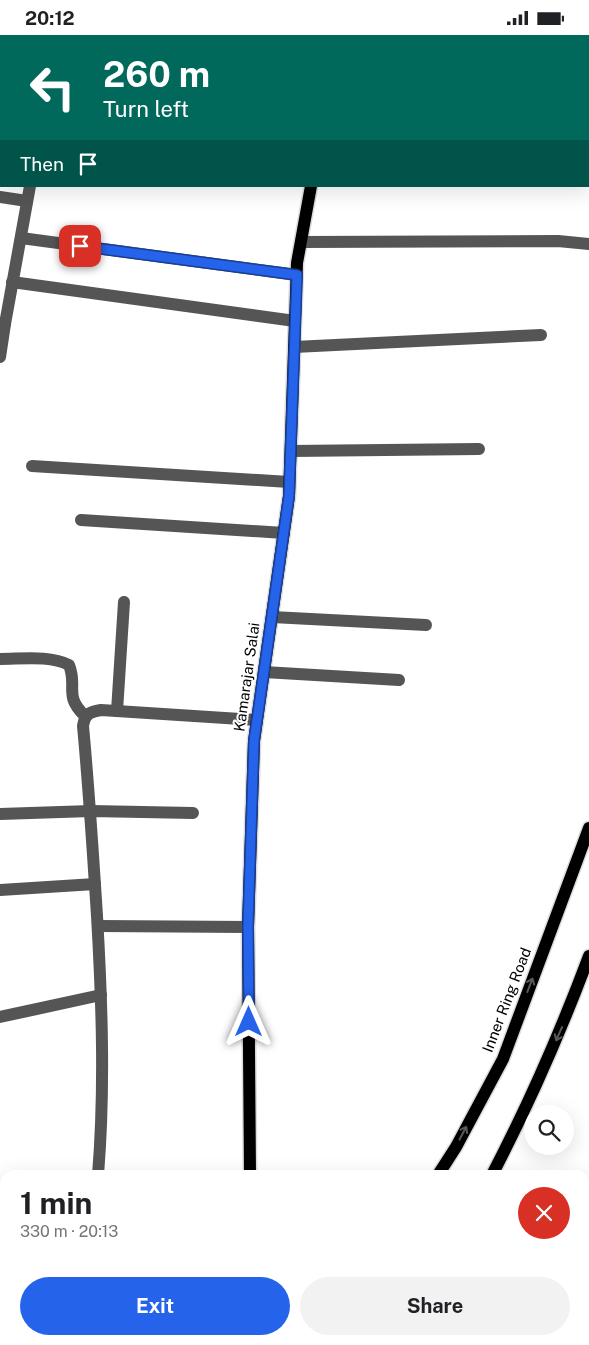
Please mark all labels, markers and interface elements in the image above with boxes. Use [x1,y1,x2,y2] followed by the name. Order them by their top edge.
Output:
[25,7,75,29] text: 20:12
[103,54,210,95] text: 260 m
[20,55,85,120] icon: left
[103,96,189,122] text: Turn left
[74,150,102,178] icon: arrive
[20,153,64,175] text: Then
[59,225,101,267] pin
[66,232,94,260] icon: arrive
[230,621,263,733] street label: Kamarajar Salai
[479,945,534,1054] street label: Inner Ring Road
[526,978,535,994] one-way arrow
[222,995,274,1047] position arrow
[554,1026,563,1041] one-way arrow
[524,1105,574,1155] map controls
[524,1105,574,1155] button: search
[459,1126,468,1141] one-way arrow
[20,1185,92,1221] text: 1 min
[518,1187,570,1239] button: close
[20,1222,118,1241] text: 330 m · 20:13
[20,1277,290,1335] button: Exit
[300,1277,570,1335] button: Share

